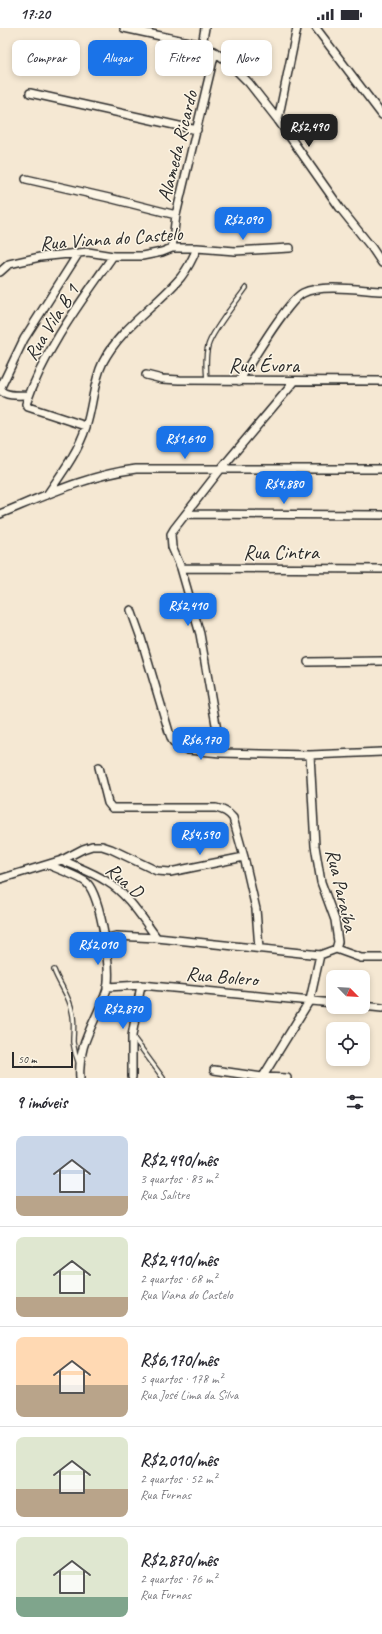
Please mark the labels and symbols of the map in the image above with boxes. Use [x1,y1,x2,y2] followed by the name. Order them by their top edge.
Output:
[152,87,204,204] street label: Alameda Ricardo
[272,114,346,148] pin: R$2,490
[206,207,280,241] pin: R$2,090
[39,221,184,256] street label: Rua Viana do Castelo
[18,279,85,365] street label: Rua Vila B 1
[229,353,301,378] street label: Rua Évora
[148,426,222,460] pin: R$1,610
[247,471,321,505] pin: R$4,880
[243,540,320,565] street label: Rua Cintra
[151,593,225,627] pin: R$2,410
[164,727,238,761] pin: R$6,170
[163,822,237,856] pin: R$4,590
[320,846,363,935] street label: Rua Paraíba
[101,857,150,905] street label: Rua D
[61,932,135,966] pin: R$2,010
[185,961,261,992] street label: Rua Bolero
[326,970,370,1014] north arrow
[86,996,160,1030] pin: R$2,870
[12,1050,73,1069] scale bar

